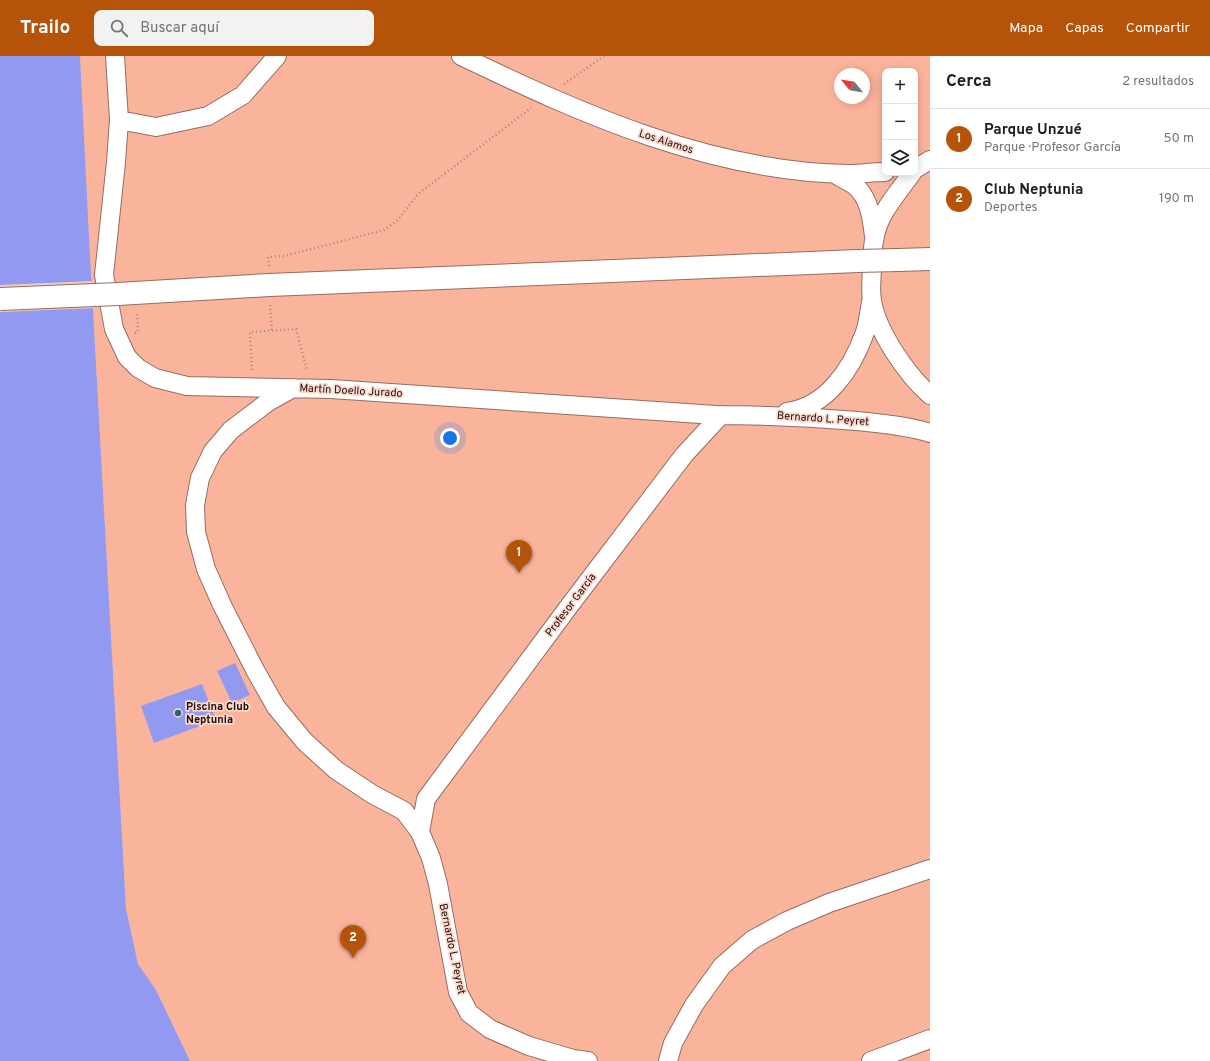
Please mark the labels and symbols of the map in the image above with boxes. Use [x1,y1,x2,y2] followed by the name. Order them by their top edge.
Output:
[834,68,870,104] north arrow
[637,127,695,157] street label: Los Alamos
[299,381,403,401] street label: Martín Doello Jurado
[776,409,870,429] street label: Bernardo L. Peyret
[440,428,460,448] your location
[506,540,532,573] pin: 1
[543,570,600,639] street label: Profesor García
[186,700,249,727] place label: Piscina Club Neptunia
[173,708,183,718] marker: Piscina Club Neptunia
[436,902,468,996] street label: Bernardo L. Peyret
[340,925,366,958] pin: 2

